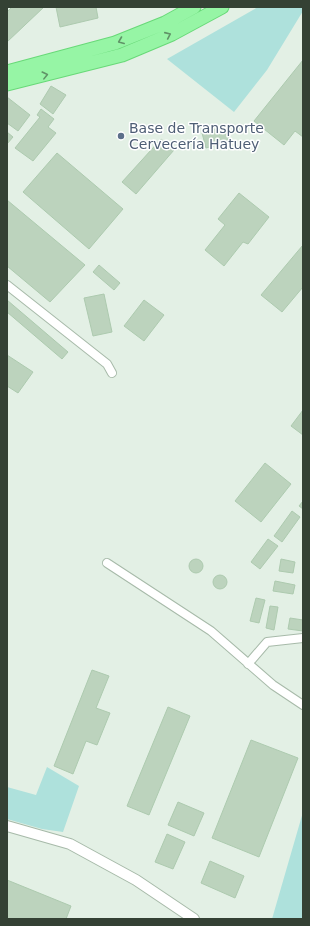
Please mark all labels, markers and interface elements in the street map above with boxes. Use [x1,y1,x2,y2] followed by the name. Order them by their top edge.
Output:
[164,32,172,40] one-way arrow
[117,37,124,45] one-way arrow
[41,71,48,80] one-way arrow
[129,120,264,152] place label: Base de Transporte Cervecería Hatuey
[116,131,126,141] marker: Base de Transporte Cervecería Hatuey

